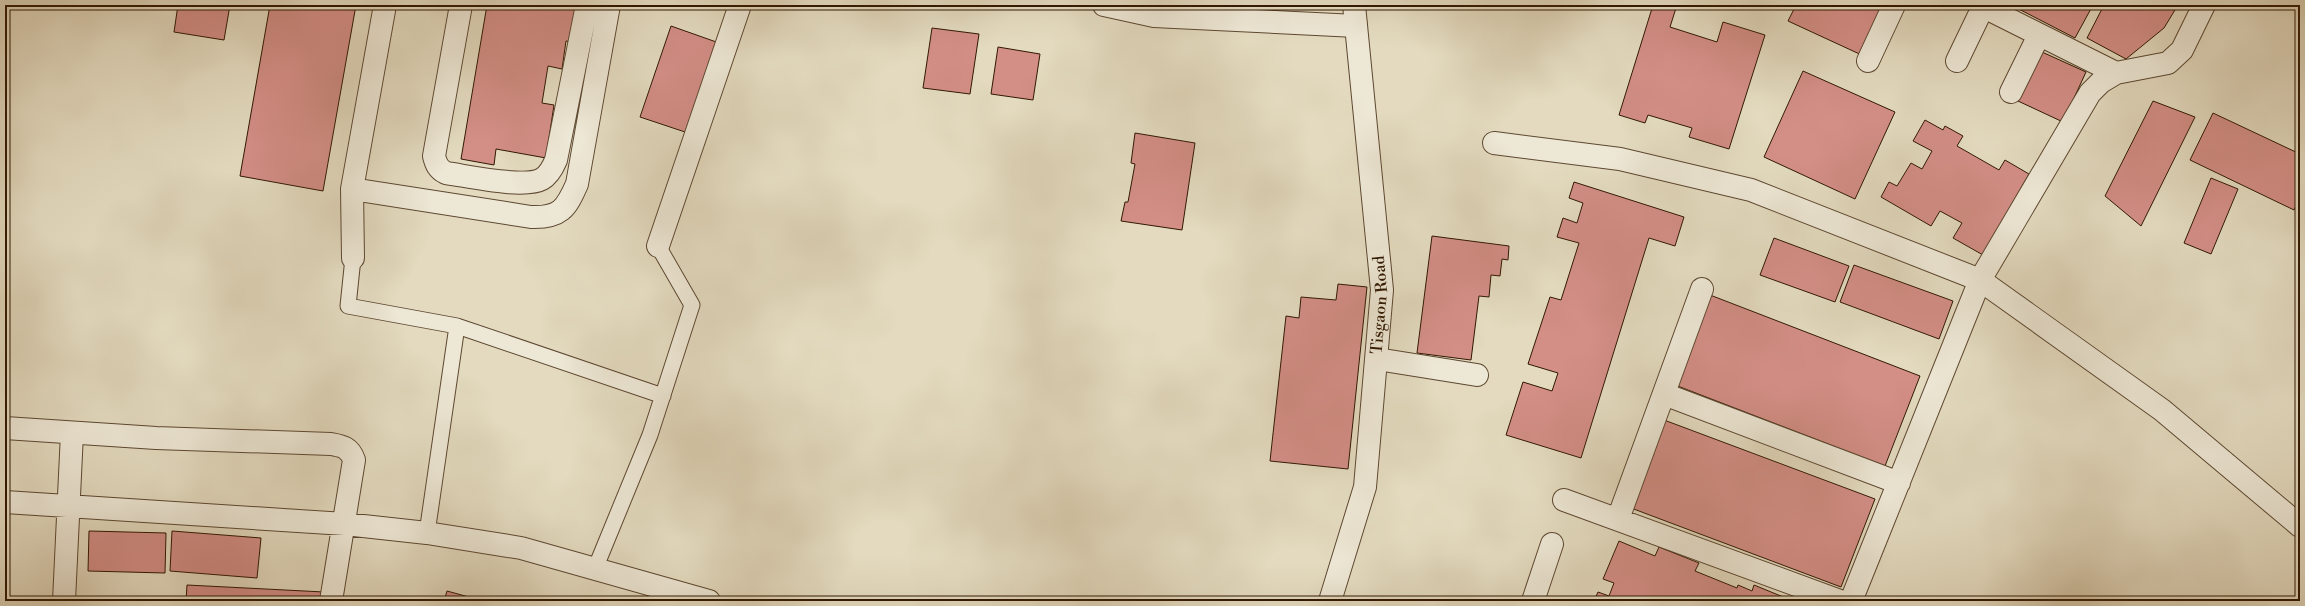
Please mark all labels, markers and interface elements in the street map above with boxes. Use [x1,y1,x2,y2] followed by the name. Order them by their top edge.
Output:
[1366,255,1392,355] street label: Tisgaon Road

